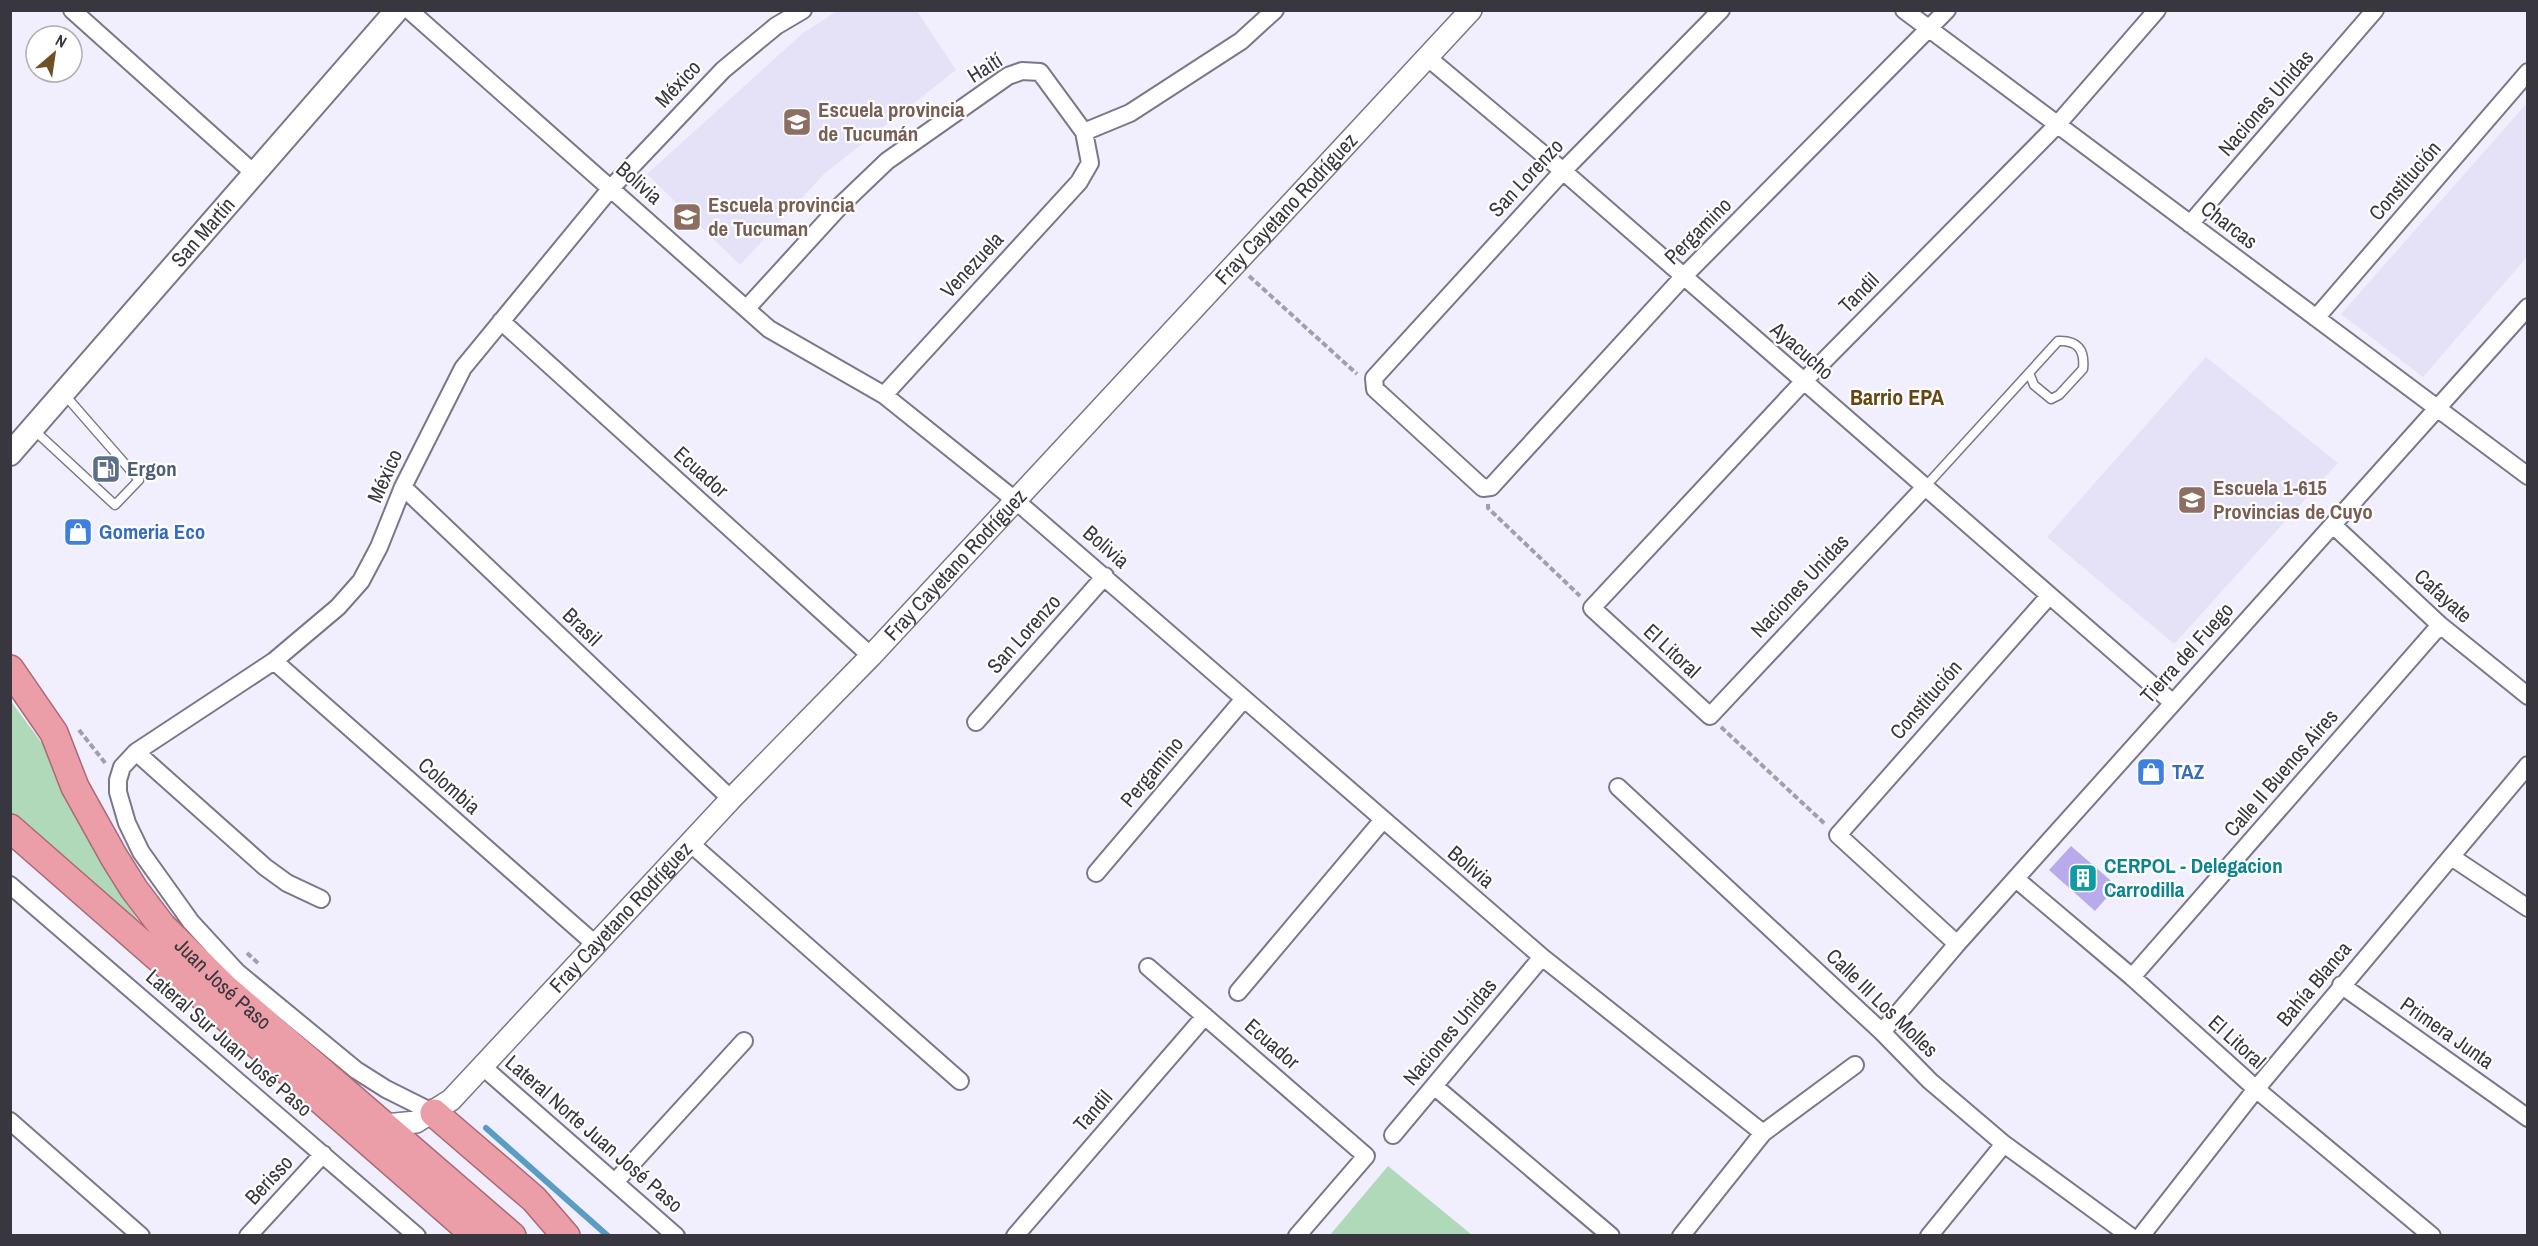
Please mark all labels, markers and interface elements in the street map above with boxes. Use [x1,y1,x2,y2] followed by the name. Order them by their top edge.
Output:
[24,24,84,84] north arrow
[52,29,71,53] text: N
[2211,43,2320,162] street label: Naciones Unidas
[962,46,1008,90] street label: Haití
[648,53,707,114] street label: México
[818,95,965,148] place label: Escuela provincia de Tucumán
[781,106,813,138] school or university icon: Escuela provincia de Tucumán
[1208,126,1364,291] street label: Fray Cayetano Rodríguez
[1482,132,1570,223] street label: San Lorenzo
[2362,135,2447,227] street label: Constitución
[610,154,669,211] street label: Bolivia
[708,190,855,243] place label: Escuela provincia de Tucuman
[164,191,241,273] street label: San Martín
[1658,191,1738,271] street label: Pergamino
[2195,194,2264,255] street label: Charcas
[671,201,703,233] school or university icon: Escuela provincia de Tucuman
[934,225,1010,304] street label: Venezuela
[1832,266,1885,319] street label: Tandil
[1764,314,1840,386] street label: Ayacucho
[1850,382,1944,412] district label: Barrio EPA
[668,439,735,504] street label: Ecuador
[360,445,409,507] street label: México
[90,453,122,485] fuel station icon: Ergon
[127,454,177,483] place label: Ergon
[2213,473,2373,526] place label: Escuela 1-615 Provincias de Cuyo
[877,482,1033,647] street label: Fray Cayetano Rodríguez
[2176,484,2208,516] school or university icon: Escuela 1-615 Provincias de Cuyo
[62,516,94,548] shop icon: Gomeria Eco
[99,517,205,546] place label: Gomeria Eco
[1077,518,1136,575] street label: Bolivia
[1744,527,1855,644] street label: Naciones Unidas
[2408,562,2479,629] street label: Cafayate
[980,588,1067,680] street label: San Lorenzo
[2133,596,2240,710] street label: Tierra del Fuego
[556,601,608,652] street label: Brasil
[1638,617,1707,684] street label: El Litoral
[1883,654,1968,746] street label: Constitución
[2217,702,2344,843] street label: Calle II Buenos Aires
[1113,730,1190,813] street label: Pergamino
[412,751,487,821] street label: Colombia
[2135,756,2167,788] shop icon: TAZ
[2172,757,2205,786] place label: TAZ
[543,835,699,999] street label: Fray Cayetano Rodríguez
[1442,839,1501,895] street label: Bolivia
[2104,851,2283,904] place label: CERPOL - Delegacion Carrodilla
[2067,862,2099,894] building icon: CERPOL - Delegacion Carrodilla
[168,931,278,1036] street label: Juan José Paso
[2270,935,2358,1032] street label: Bahía Blanca
[1820,942,1945,1064] street label: Calle III Los Molles
[140,962,319,1123] street label: Lateral Sur Juan José Paso
[1396,972,1503,1092] street label: Naciones Unidas
[2395,990,2500,1076] street label: Primera Junta
[2202,1008,2272,1075] street label: El Litoral
[1239,1012,1306,1076] street label: Ecuador
[499,1048,689,1219] street label: Lateral Norte Juan José Paso
[1066,1084,1119,1138] street label: Tandil
[238,1148,299,1211] street label: Berisso

